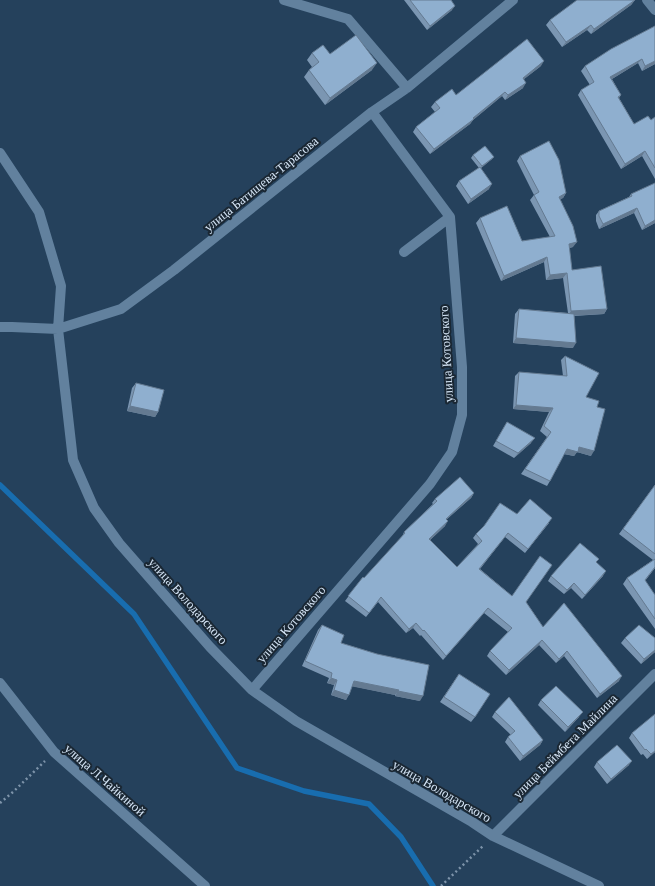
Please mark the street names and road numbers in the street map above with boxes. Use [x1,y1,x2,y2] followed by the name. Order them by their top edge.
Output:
[201,133,321,235] street label: улица Батищева-Тарасова
[436,305,456,403] street label: улица Котовского
[145,555,231,647] street label: улица Володарского
[253,582,329,666] street label: улица Котовского
[510,691,620,801] street label: улица Беймбета Майлина
[61,741,149,819] street label: улица Л.Чайкиной
[390,757,494,825] street label: улица Володарского

